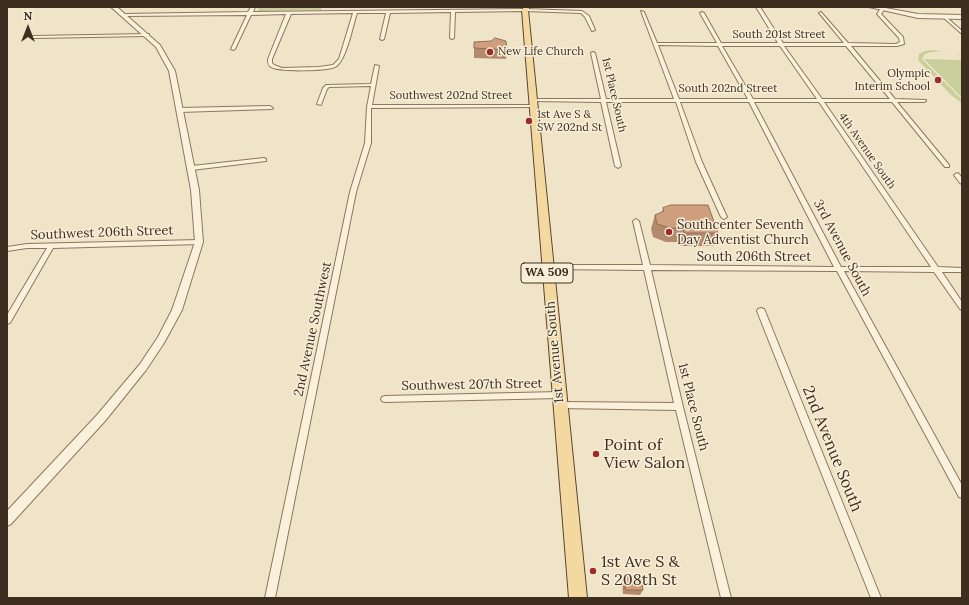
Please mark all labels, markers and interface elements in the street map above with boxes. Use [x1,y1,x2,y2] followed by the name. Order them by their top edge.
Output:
[8,8,48,48] north arrow
[24,9,32,23] text: N
[732,28,826,42] street label: South 201st Street
[498,45,584,59] place label: New Life Church
[485,47,495,57] marker: New Life Church
[599,56,629,134] street label: 1st Place South
[854,67,930,93] place label: Olympic Interim School
[933,75,943,85] marker: Olympic Interim School
[679,82,777,96] street label: South 202nd Street
[390,89,512,103] street label: Southwest 202nd Street
[537,108,602,134] place label: 1st Ave S & SW 202nd St
[836,110,898,192] street label: 4th Avenue South
[524,116,534,126] marker: 1st Ave S & SW 202nd St
[810,197,874,299] street label: 3rd Avenue South
[677,217,809,248] place label: Southcenter Seventh Day Adventist Church
[30,223,174,243] street label: Southwest 206th Street
[664,227,674,237] marker: Southcenter Seventh Day Adventist Church
[697,249,811,265] street label: South 206th Street
[291,260,335,398] street label: 2nd Avenue Southwest
[521,263,573,283] road number: WA 509
[543,300,567,404] street label: 1st Avenue South
[675,361,711,453] street label: 1st Place South
[401,376,543,394] street label: Southwest 207th Street
[798,383,866,515] street label: 2nd Avenue South
[604,435,685,473] place label: Point of View Salon
[591,449,601,459] marker: Point of View Salon
[601,552,680,590] place label: 1st Ave S & S 208th St
[588,566,598,576] marker: 1st Ave S & S 208th St

